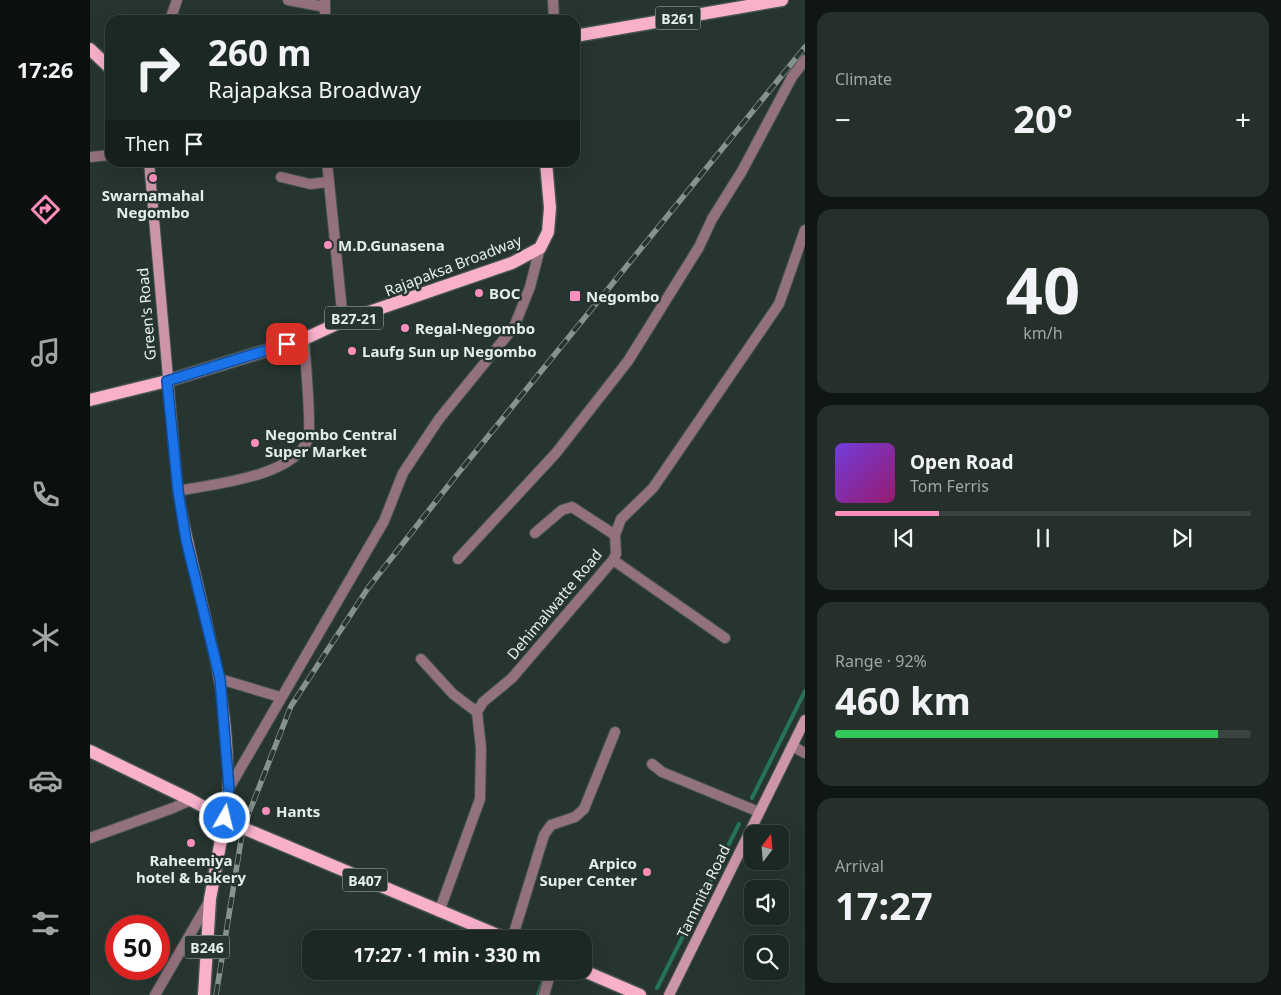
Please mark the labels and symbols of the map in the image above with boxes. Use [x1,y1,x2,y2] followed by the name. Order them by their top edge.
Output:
[656,7,700,30] road number: B261
[147,172,159,184] marker: Swarnamahal Negombo
[102,185,204,222] place label: Swarnamahal Negombo
[382,229,525,300] street label: Rajapaksa Broadway
[338,235,445,255] place label: M.D.Gunasena
[322,239,334,251] marker: M.D.Gunasena
[132,267,160,361] street label: Green's Road
[489,283,521,303] place label: BOC
[586,286,660,306] place label: Negombo
[473,287,485,299] marker: BOC
[568,289,582,303] marker: Negombo
[325,306,383,330] road number: B27-21
[415,318,535,338] place label: Regal-Negombo
[399,322,411,334] marker: Regal-Negombo
[266,323,308,365] pin
[362,341,537,361] place label: Laufg Sun up Negombo
[346,345,358,357] marker: Laufg Sun up Negombo
[265,424,397,461] place label: Negombo Central Super Market
[249,437,261,449] marker: Negombo Central Super Market
[502,545,606,663] street label: Dehimalwatte Road
[198,791,250,843] position arrow
[276,801,320,821] place label: Hants
[260,805,272,817] marker: Hants
[744,825,789,870] north arrow
[185,837,197,849] marker: Raheemiya hotel & bakery
[672,841,734,941] street label: Tammita Road
[136,850,246,887] place label: Raheemiya hotel & bakery
[539,853,637,890] place label: Arpico Super Center
[641,866,653,878] marker: Arpico Super Center
[342,868,388,892] road number: B407
[105,915,170,980] speed limit sign: 50
[184,936,230,959] road number: B246

